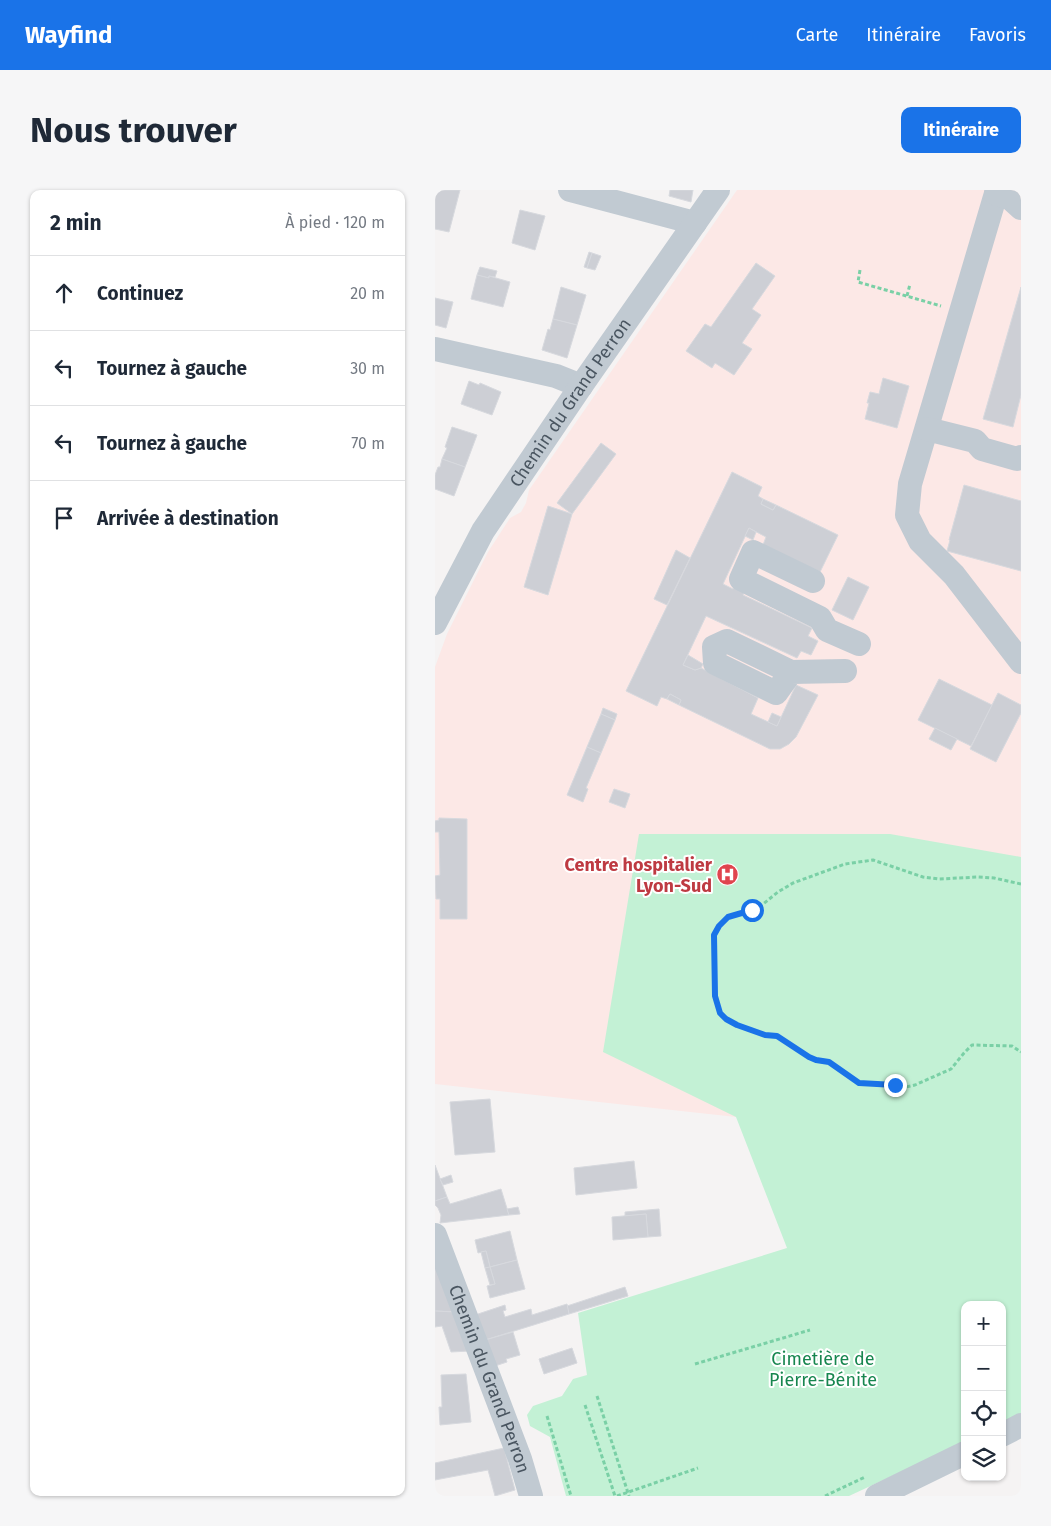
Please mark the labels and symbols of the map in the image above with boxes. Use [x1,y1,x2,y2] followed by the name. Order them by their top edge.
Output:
[505,314,636,491] street label: Chemin du Grand Perron
[564,854,713,897] place label: Centre hospitalier Lyon-Sud
[716,863,740,887] hospital icon: Centre hospitalier Lyon-Sud
[741,899,764,922] route start
[884,1074,907,1097] route end
[444,1282,535,1476] street label: Chemin du Grand Perron
[769,1348,877,1391] park label: Cimetière de Pierre-Bénite

